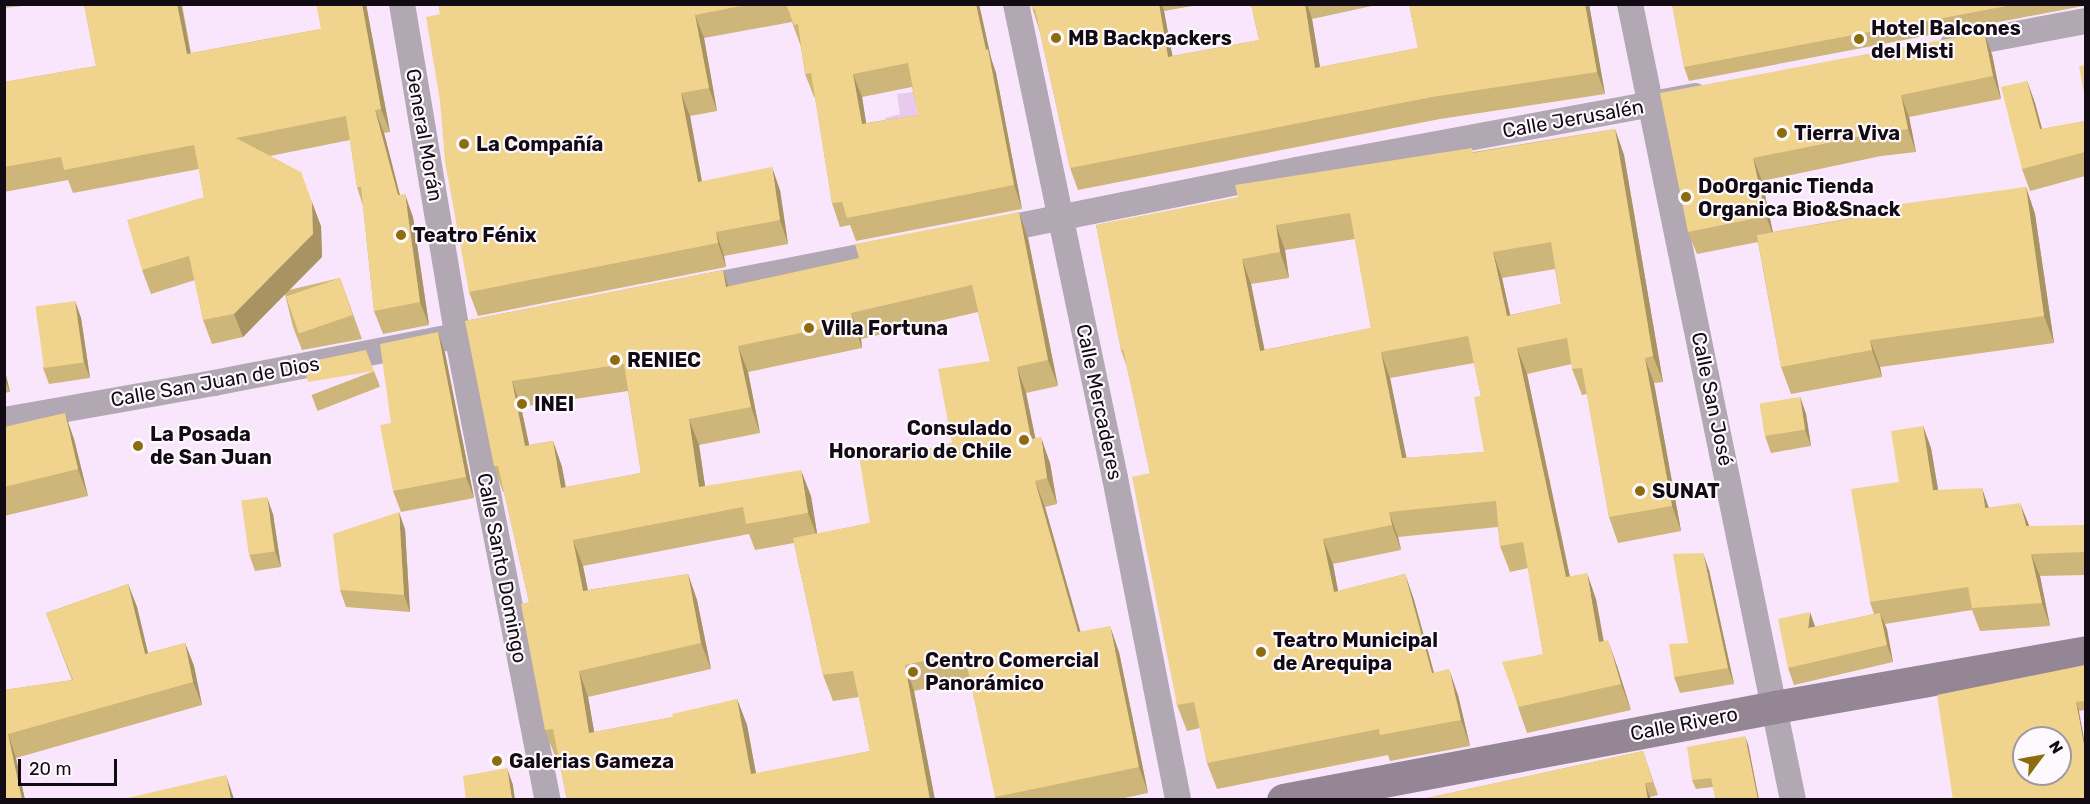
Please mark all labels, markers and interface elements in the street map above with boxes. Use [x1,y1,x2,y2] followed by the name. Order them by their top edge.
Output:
[1871,16,2021,63] place label: Hotel Balcones del Misti
[1068,26,1232,50] place label: MB Backpackers
[1049,31,1063,45] marker: MB Backpackers
[1852,32,1866,46] marker: Hotel Balcones del Misti
[401,67,447,203] street label: General Morán
[1500,95,1646,143] street label: Calle Jerusalén
[1794,121,1901,145] place label: Tierra Viva
[1775,126,1789,140] marker: Tierra Viva
[476,132,603,156] place label: La Compañía
[457,137,471,151] marker: La Compañía
[1698,174,1900,221] place label: DoOrganic Tienda Organica Bio&Snack
[1679,190,1693,204] marker: DoOrganic Tienda Organica Bio&Snack
[413,223,537,247] place label: Teatro Fénix
[394,228,408,242] marker: Teatro Fénix
[821,316,948,340] place label: Villa Fortuna
[802,321,816,335] marker: Villa Fortuna
[1071,322,1127,482] street label: Calle Mercaderes
[1686,330,1738,468] street label: Calle San José
[627,348,701,372] place label: RENIEC
[109,352,321,412] street label: Calle San Juan de Dios
[608,353,622,367] marker: RENIEC
[534,392,574,416] place label: INEI
[515,397,529,411] marker: INEI
[829,416,1012,463] place label: Consulado Honorario de Chile
[150,422,272,469] place label: La Posada de San Juan
[1017,433,1031,447] marker: Consulado Honorario de Chile
[131,439,145,453] marker: La Posada de San Juan
[472,471,532,665] street label: Calle Santo Domingo
[1652,479,1720,503] place label: SUNAT
[1633,484,1647,498] marker: SUNAT
[1273,628,1438,675] place label: Teatro Municipal de Arequipa
[1254,645,1268,659] marker: Teatro Municipal de Arequipa
[925,648,1099,695] place label: Centro Comercial Panorámico
[906,665,920,679] marker: Centro Comercial Panorámico
[1628,702,1740,746] street label: Calle Rivero
[2012,726,2072,786] north arrow
[2045,737,2067,757] text: N
[21,747,120,785] scale bar
[509,749,674,773] place label: Galerias Gameza
[490,754,504,768] marker: Galerias Gameza
[29,758,71,780] text: 20 m

